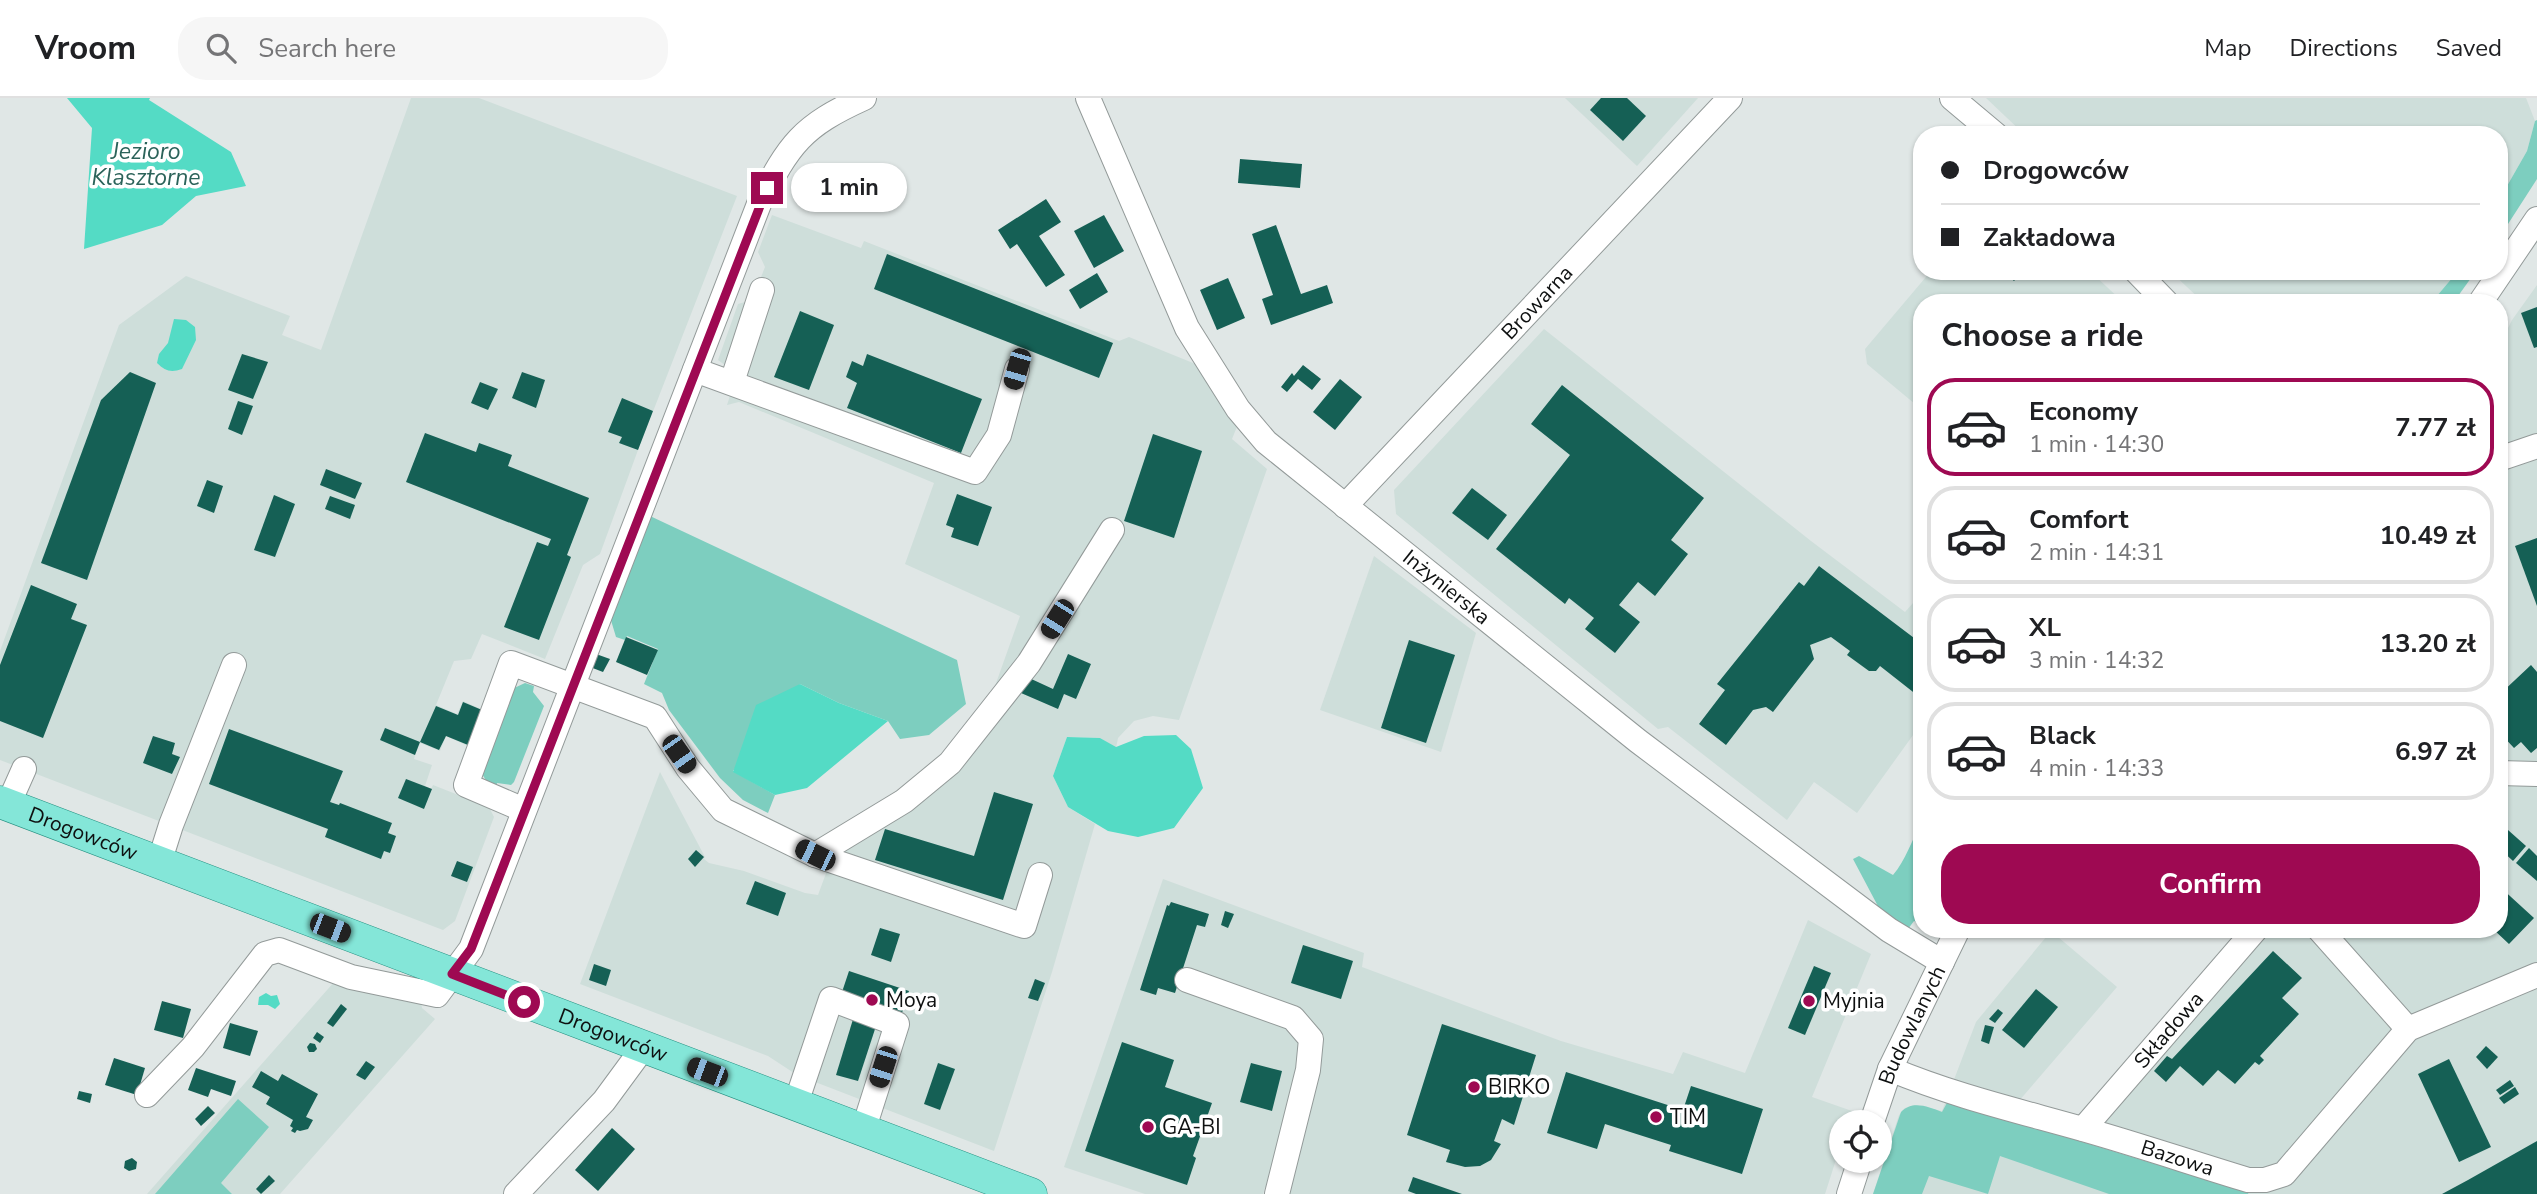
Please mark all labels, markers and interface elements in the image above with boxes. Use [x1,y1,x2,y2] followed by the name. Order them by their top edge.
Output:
[178,17,668,80] search box
[35,26,136,71] text: Vroom
[202,29,240,67] icon: search
[258,31,396,66] text: Search here
[2204,32,2251,64] text: Map
[2289,32,2398,64] text: Directions
[2436,32,2502,64] text: Saved
[91,136,201,193] water label: Jezioro Klasztorne
[1983,153,2129,188] text: Drogowców
[792,164,907,212] callout: 1 min
[751,172,783,204] route end
[819,172,879,203] text: 1 min
[1983,220,2116,255] text: Zakładowa
[1495,259,1579,346] street label: Browarna
[1941,314,2143,357] text: Choose a ride
[1002,346,1033,392] car
[2029,394,2138,429] text: Economy
[1945,396,2008,459] icon: car
[2395,410,2476,445] text: 7.77 zł
[2029,429,2164,460] text: 1 min · 14:30
[2029,502,2129,537] text: Comfort
[1945,504,2008,567] icon: car
[2380,518,2476,553] text: 10.49 zł
[2029,537,2164,568] text: 2 min · 14:31
[1397,543,1496,631] street label: Inżynierska
[1037,596,1078,642] car
[2029,610,2061,645] text: XL
[1945,612,2008,675] icon: car
[2380,626,2476,661] text: 13.20 zł
[2029,645,2164,676] text: 3 min · 14:32
[2029,718,2096,753] text: Black
[1945,720,2008,783] icon: car
[659,731,700,777] car
[2395,734,2476,769] text: 6.97 zł
[2029,753,2164,784] text: 4 min · 14:33
[25,800,142,867] street label: Drogowców
[792,836,839,874] car
[1941,844,2480,924] button: Confirm
[307,911,354,945] car
[1872,961,1952,1088] street label: Budowlanych
[508,986,540,1018] route start
[886,986,937,1014] place label: Moya
[2128,986,2210,1074] street label: Składowa
[1823,987,1885,1015] place label: Myjnia
[864,992,880,1008] marker: Moya
[1801,993,1817,1009] marker: Myjnia
[555,1002,672,1069] street label: Drogowców
[867,1044,900,1090] car
[684,1055,731,1089] car
[1488,1073,1550,1101] place label: BIRKO
[1466,1079,1482,1095] marker: BIRKO
[1670,1103,1706,1131] place label: TIM
[1648,1109,1664,1125] marker: TIM
[1829,1110,1892,1173] map controls
[1829,1110,1892,1173] button: locate
[1162,1113,1221,1141] place label: GA-BI
[1140,1119,1156,1135] marker: GA-BI
[2137,1133,2217,1183] street label: Bazowa

